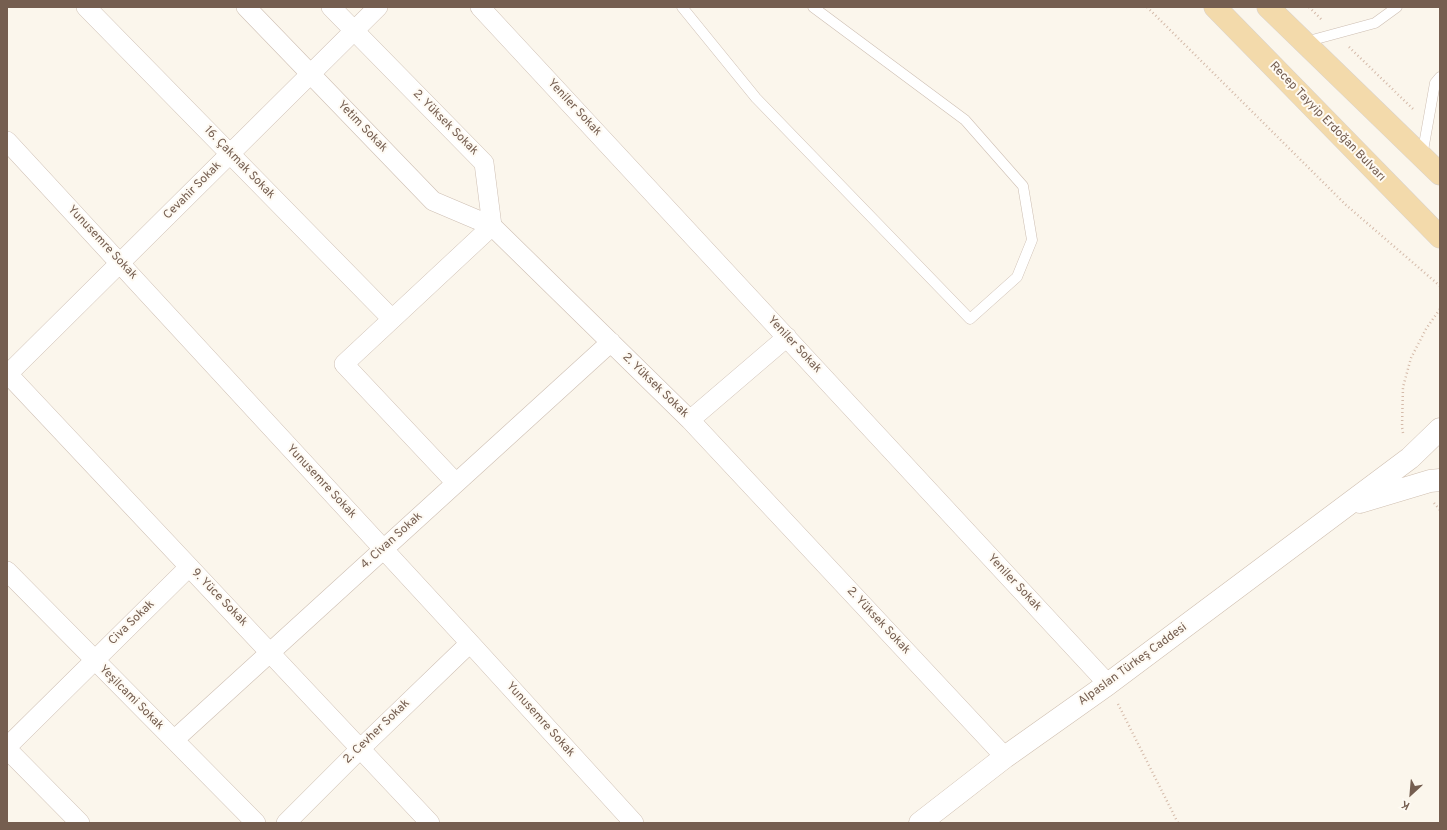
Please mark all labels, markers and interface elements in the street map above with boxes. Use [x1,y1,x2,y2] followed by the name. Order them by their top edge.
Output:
[1266,59,1388,185] street label: Recep Tayyip Erdoğan Bulvarı
[544,77,604,139] street label: Yeniler Sokak
[409,87,481,159] street label: 2. Yüksek Sokak
[334,98,390,156] street label: Yetim Sokak
[201,124,277,202] street label: 16. Çakmak Sokak
[161,159,225,223] street label: Cevahir Sokak
[64,203,140,283] street label: Yunusemre Sokak
[764,314,824,376] street label: Yeniler Sokak
[619,351,691,421] street label: 2. Yüksek Sokak
[283,442,359,522] street label: Yunusemre Sokak
[358,510,426,572] street label: 4. Civan Sokak
[984,552,1044,614] street label: Yeniler Sokak
[188,566,250,630] street label: 9. Yüce Sokak
[843,584,913,658] street label: 2. Yüksek Sokak
[106,598,158,648] street label: Civa Sokak
[1076,621,1190,709] street label: Alpaslan Türkeş Caddesi
[96,663,166,733] street label: Yeşilcami Sokak
[503,680,577,760] street label: Yunusemre Sokak
[341,697,413,767] street label: 2. Cevher Sokak
[1391,774,1431,814] north arrow
[1399,797,1412,813] text: K

